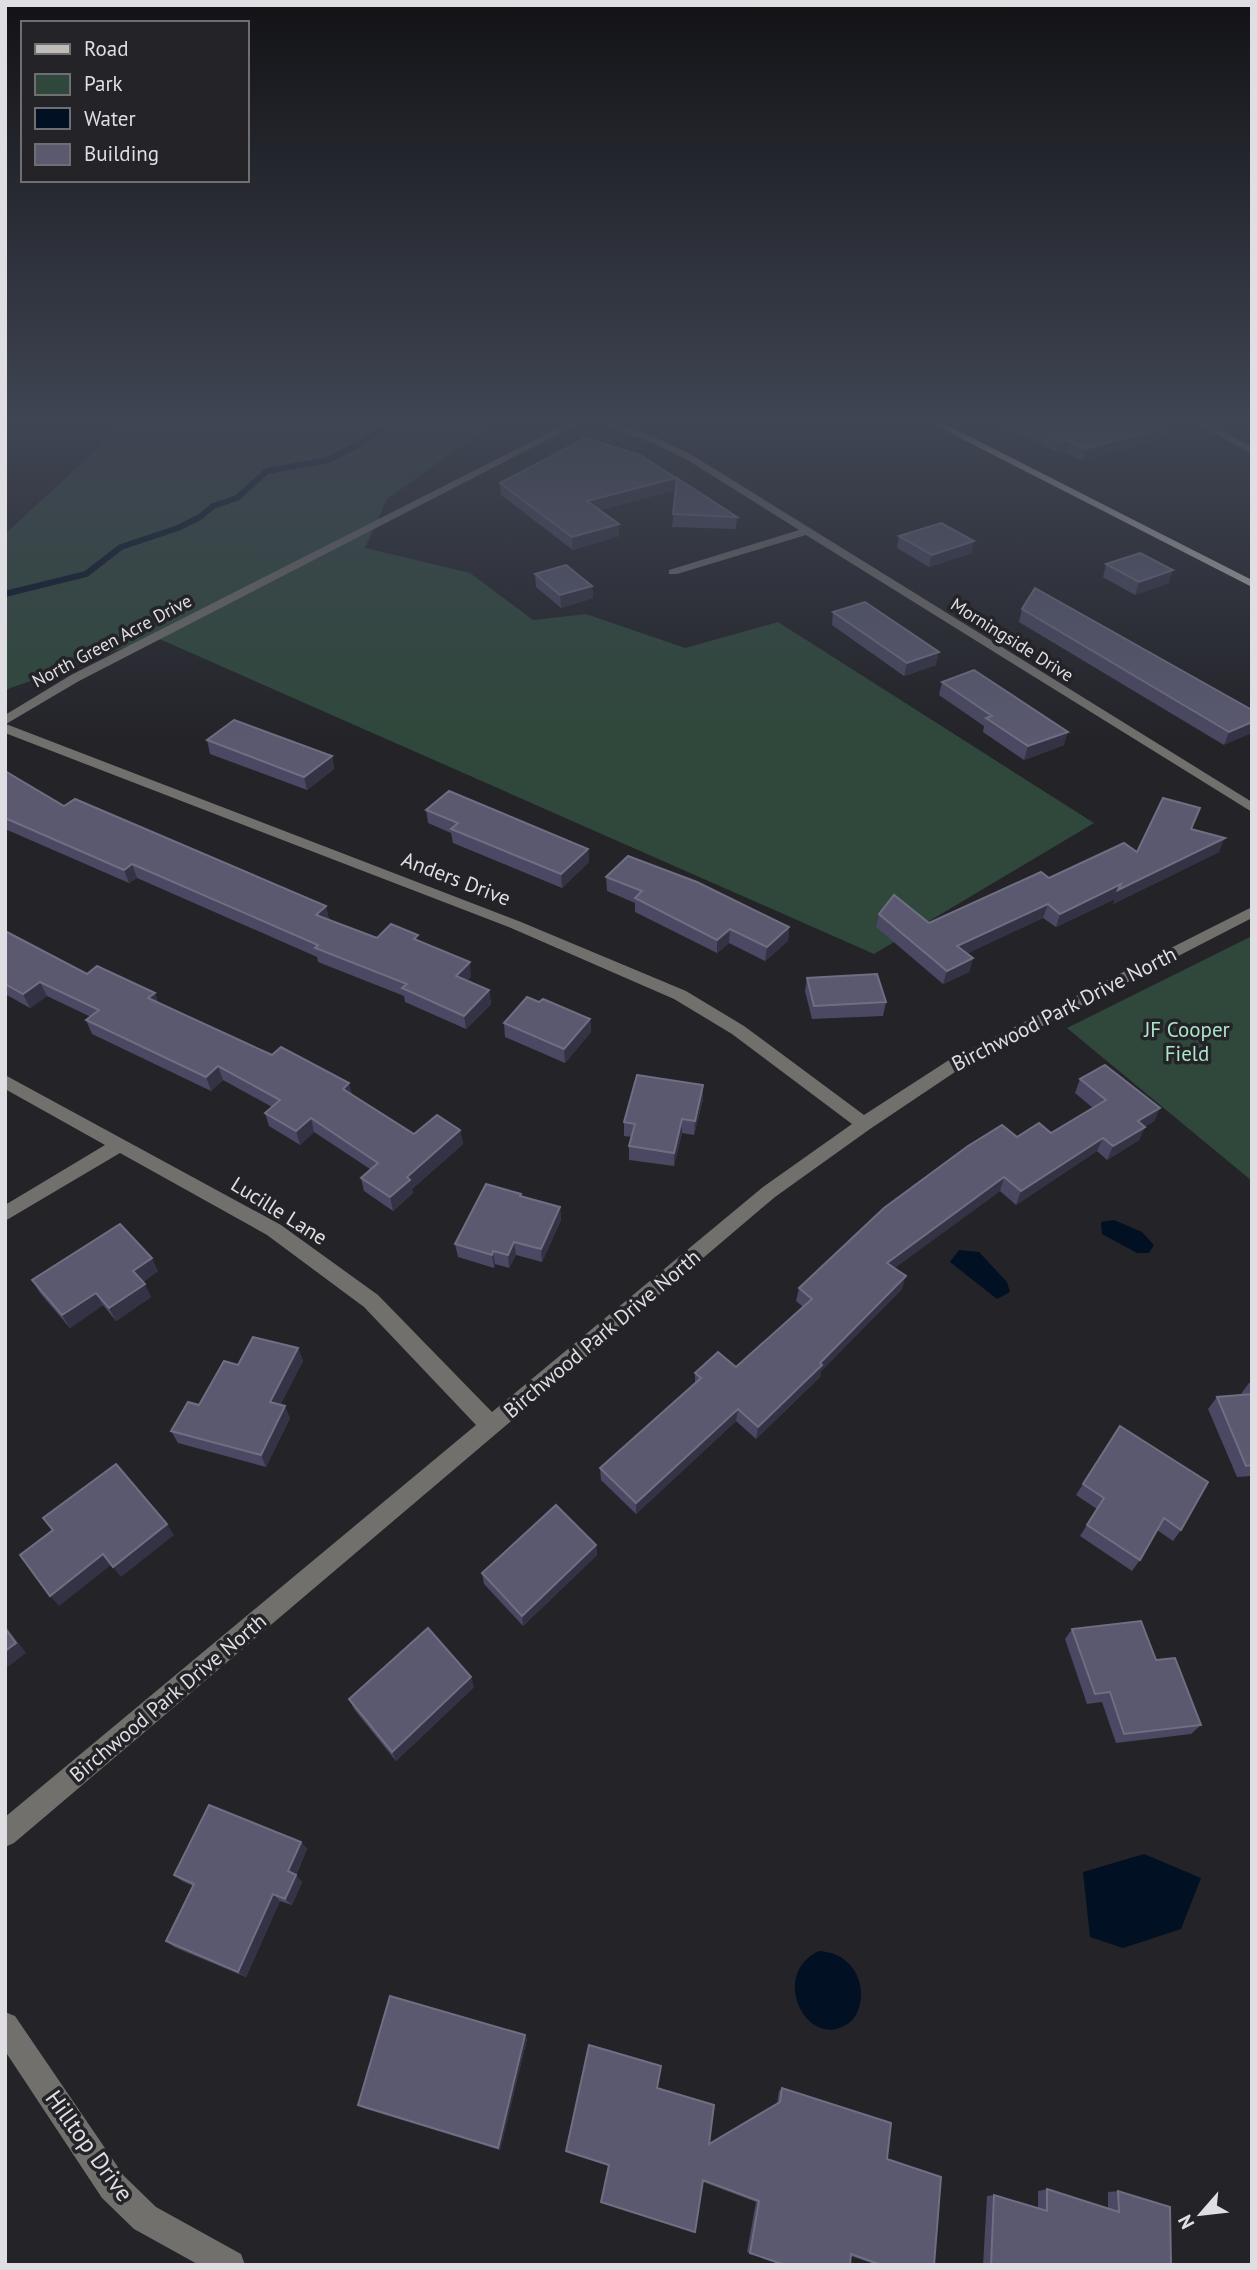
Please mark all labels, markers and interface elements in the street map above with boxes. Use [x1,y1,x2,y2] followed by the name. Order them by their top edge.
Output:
[21,21,248,182] legend
[84,35,128,62] text: Road
[84,70,123,97] text: Park
[84,105,136,132] text: Water
[84,140,159,167] text: Building
[28,589,195,692] street label: North Green Acre Drive
[947,593,1078,687] street label: Morningside Drive
[398,845,514,912] street label: Anders Drive
[947,940,1181,1077] street label: Birchwood Park Drive North
[1143,1016,1230,1067] park label: JF Cooper Field
[226,1170,332,1251] street label: Lucille Lane
[498,1243,706,1424] street label: Birchwood Park Drive North
[64,1607,272,1788] street label: Birchwood Park Drive North
[39,2084,140,2208] street label: Hilltop Drive
[1166,2179,1236,2249] north arrow
[1172,2211,1200,2233] text: N

